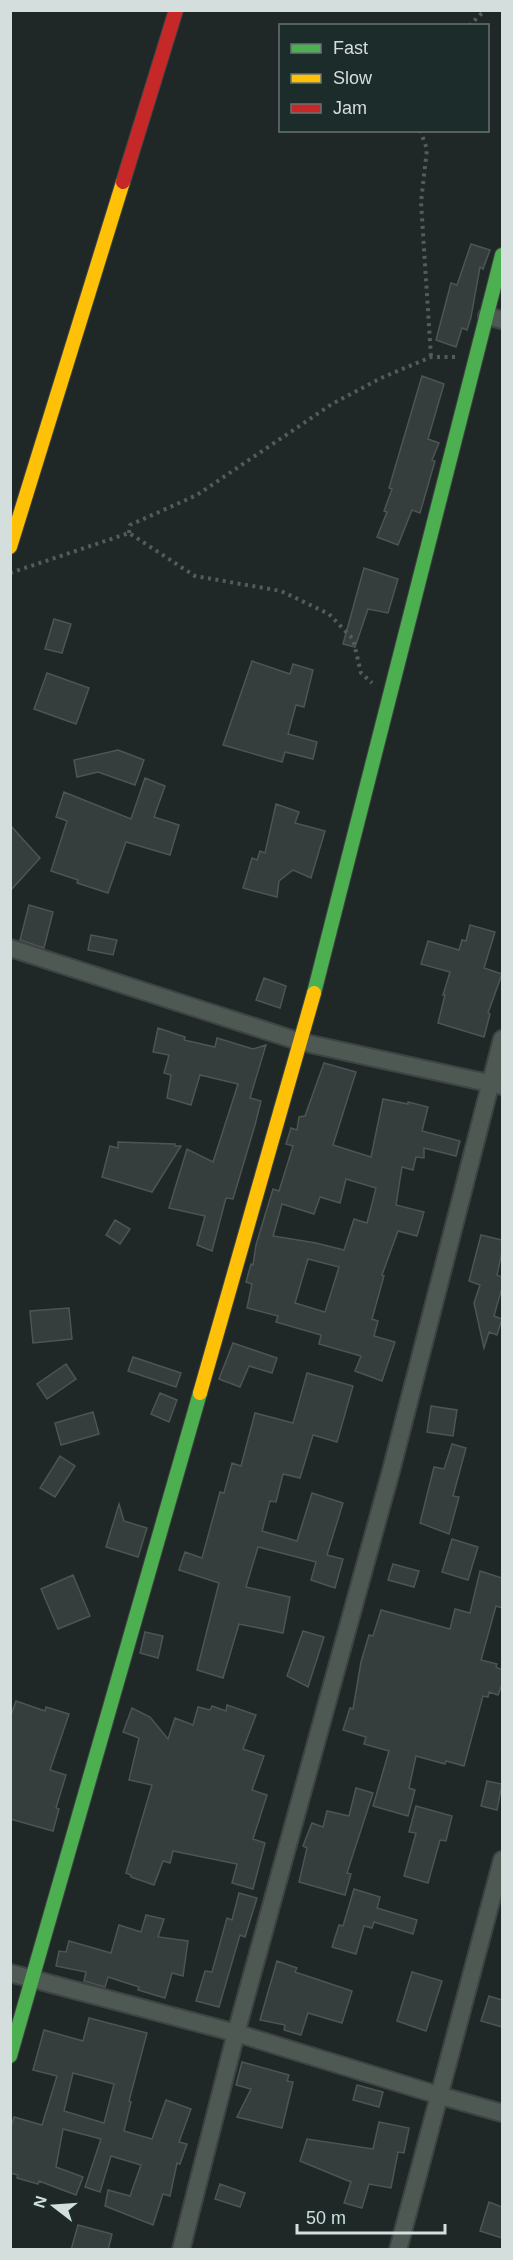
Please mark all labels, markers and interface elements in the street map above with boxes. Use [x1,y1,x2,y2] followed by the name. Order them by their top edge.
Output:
[279,24,489,132] legend
[333,38,368,58] text: Fast
[333,68,373,88] text: Slow
[333,98,367,118] text: Jam
[24,2176,84,2236] north arrow
[30,2194,50,2210] text: N
[297,2197,446,2235] scale bar
[306,2208,346,2228] text: 50 m

